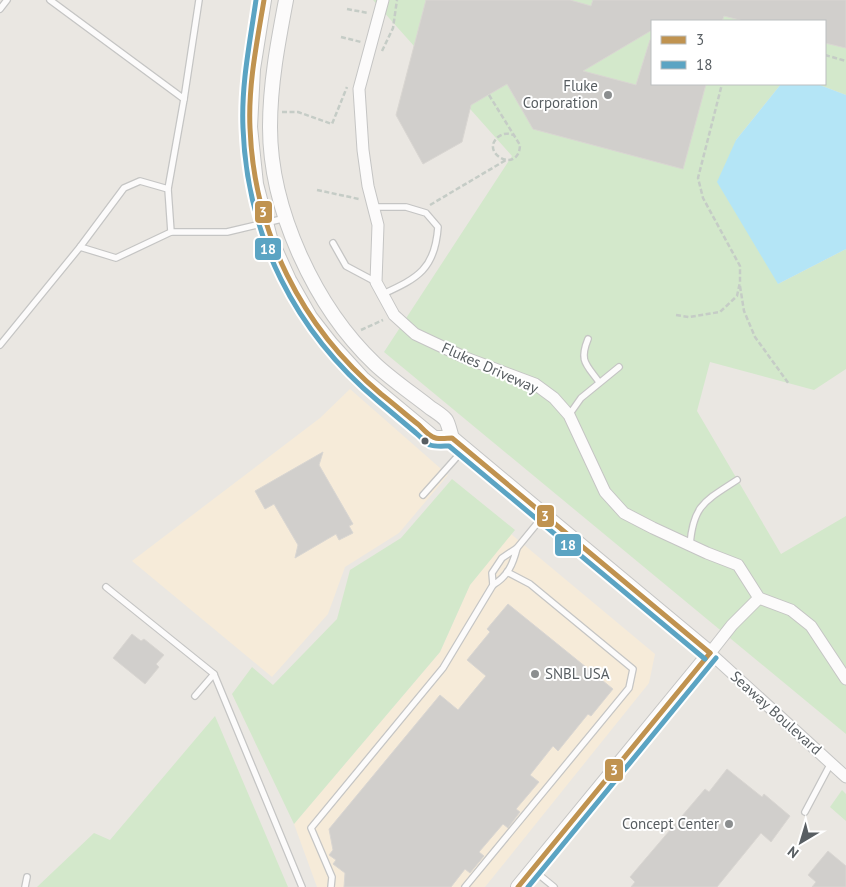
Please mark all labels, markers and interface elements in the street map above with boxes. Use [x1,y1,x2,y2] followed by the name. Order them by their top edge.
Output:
[651,20,826,85] legend
[696,30,704,49] text: 3
[696,55,712,74] text: 18
[523,76,598,112] place label: Fluke Corporation
[602,89,614,101] marker: Fluke Corporation
[254,200,273,224] line badge: 3
[259,203,267,221] text: 3
[254,237,282,261] line badge: 18
[260,240,276,258] text: 18
[439,338,542,397] street label: Flukes Driveway
[420,436,430,446] unlabelled marker
[536,504,555,528] line badge: 3
[541,507,549,525] text: 3
[554,533,582,557] line badge: 18
[560,536,576,554] text: 18
[545,664,610,683] place label: SNBL USA
[727,667,826,759] street label: Seaway Boulevard
[529,668,541,680] marker: SNBL USA
[604,758,624,782] line badge: 3
[610,761,618,779] text: 3
[622,814,719,833] place label: Concept Center
[776,817,826,867] north arrow
[723,818,735,830] marker: Concept Center
[784,842,802,862] text: N

